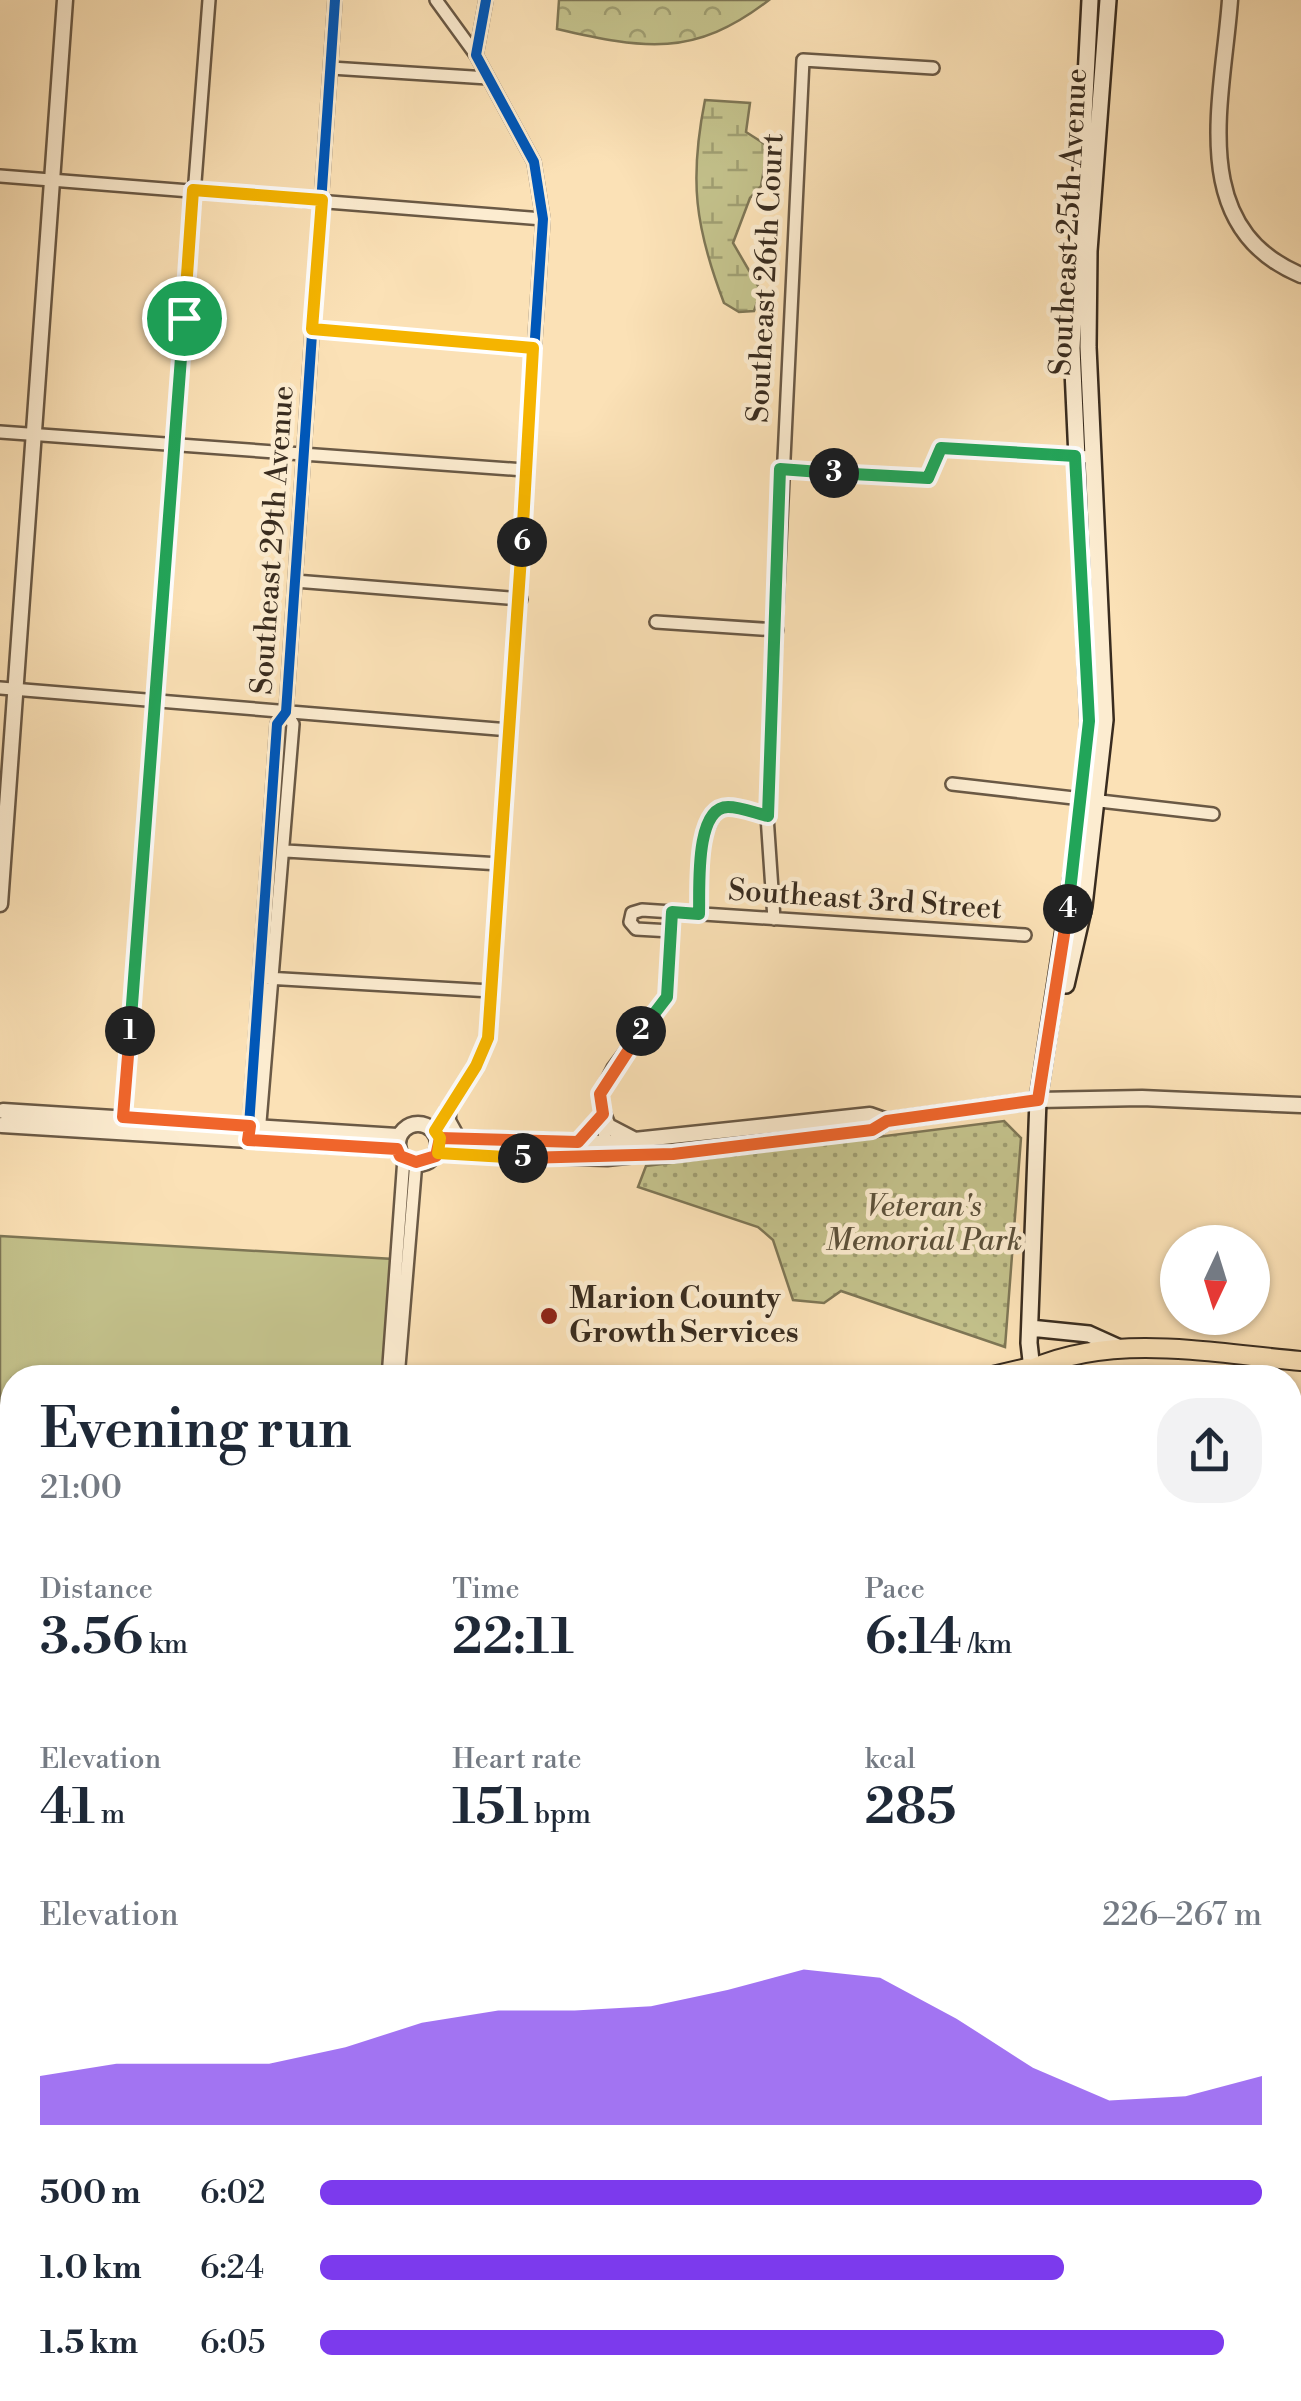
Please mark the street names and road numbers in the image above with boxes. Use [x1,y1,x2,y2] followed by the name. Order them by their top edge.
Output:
[1042,67,1096,377] street label: Southeast 25th Avenue
[739,132,793,424] street label: Southeast 26th Court
[243,384,303,696] street label: Southeast 29th Avenue
[727,871,1004,929] street label: Southeast 3rd Street

